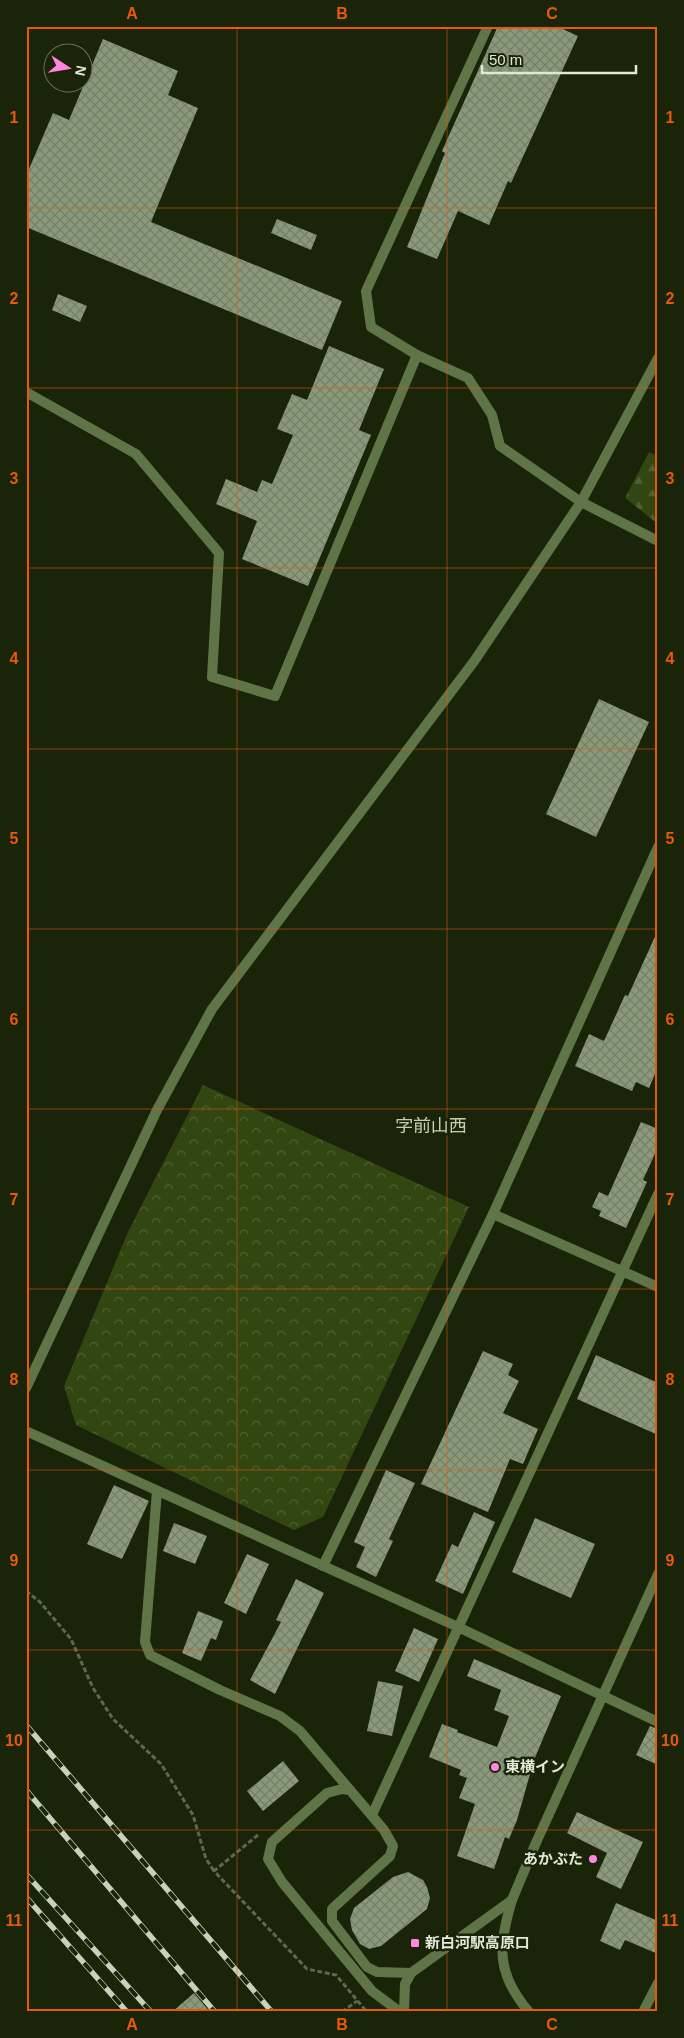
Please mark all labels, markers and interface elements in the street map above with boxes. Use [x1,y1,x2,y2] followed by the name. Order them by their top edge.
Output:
[126,5,138,22] text: A
[336,5,348,22] text: B
[546,5,558,22] text: C
[42,42,92,92] north arrow
[482,42,635,74] scale bar
[489,51,522,68] text: 50 m
[72,64,90,77] text: N
[10,109,19,126] text: 1
[666,109,675,126] text: 1
[10,290,19,307] text: 2
[666,290,675,307] text: 2
[10,470,19,487] text: 3
[666,470,675,487] text: 3
[10,650,19,667] text: 4
[666,650,675,667] text: 4
[10,830,19,847] text: 5
[666,830,675,847] text: 5
[10,1011,19,1028] text: 6
[666,1011,675,1028] text: 6
[395,1116,467,1136] district label: 字前山西
[10,1191,19,1208] text: 7
[666,1191,675,1208] text: 7
[10,1371,19,1388] text: 8
[666,1371,675,1388] text: 8
[10,1552,19,1569] text: 9
[666,1552,675,1569] text: 9
[5,1732,23,1749] text: 10
[661,1732,679,1749] text: 10
[505,1758,565,1775] place label: 東横イン
[489,1761,501,1773] marker: 東横イン
[523,1850,583,1867] place label: あかぶた
[587,1853,599,1865] marker: あかぶた
[6,1912,23,1929] text: 11
[662,1912,679,1929] text: 11
[425,1934,530,1951] place label: 新白河駅高原口
[409,1937,421,1949] marker: 新白河駅高原口
[126,2016,138,2033] text: A
[336,2016,348,2033] text: B
[546,2016,558,2033] text: C

